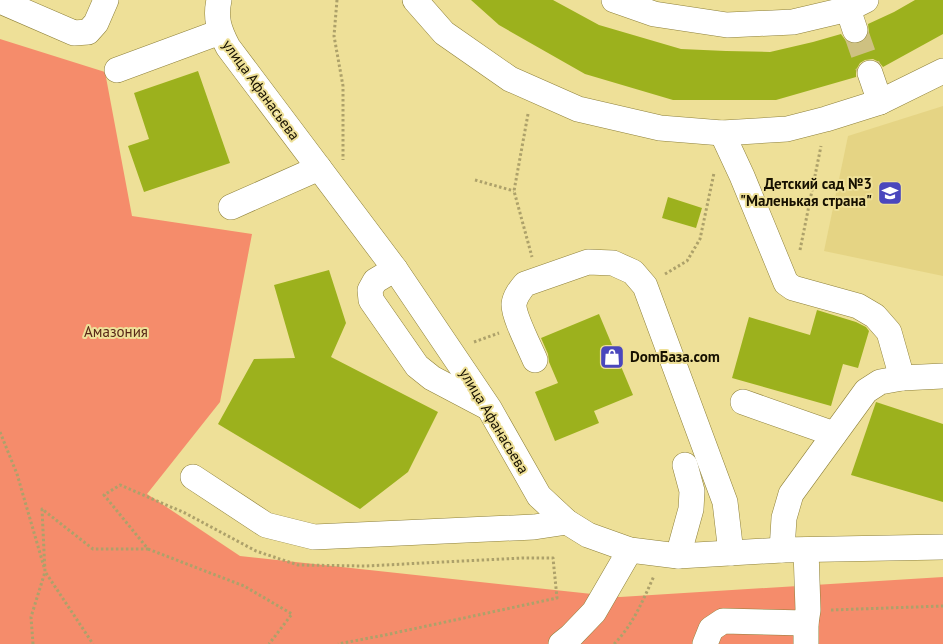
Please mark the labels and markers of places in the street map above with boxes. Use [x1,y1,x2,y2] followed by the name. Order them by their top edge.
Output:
[740,174,872,210] place label: Детский сад №3 "Маленькая страна"
[877,180,903,206] school or university icon: Детский сад №3 "Маленькая страна"
[599,344,625,370] shop icon: DomБаза.com
[630,347,720,366] place label: DomБаза.com

